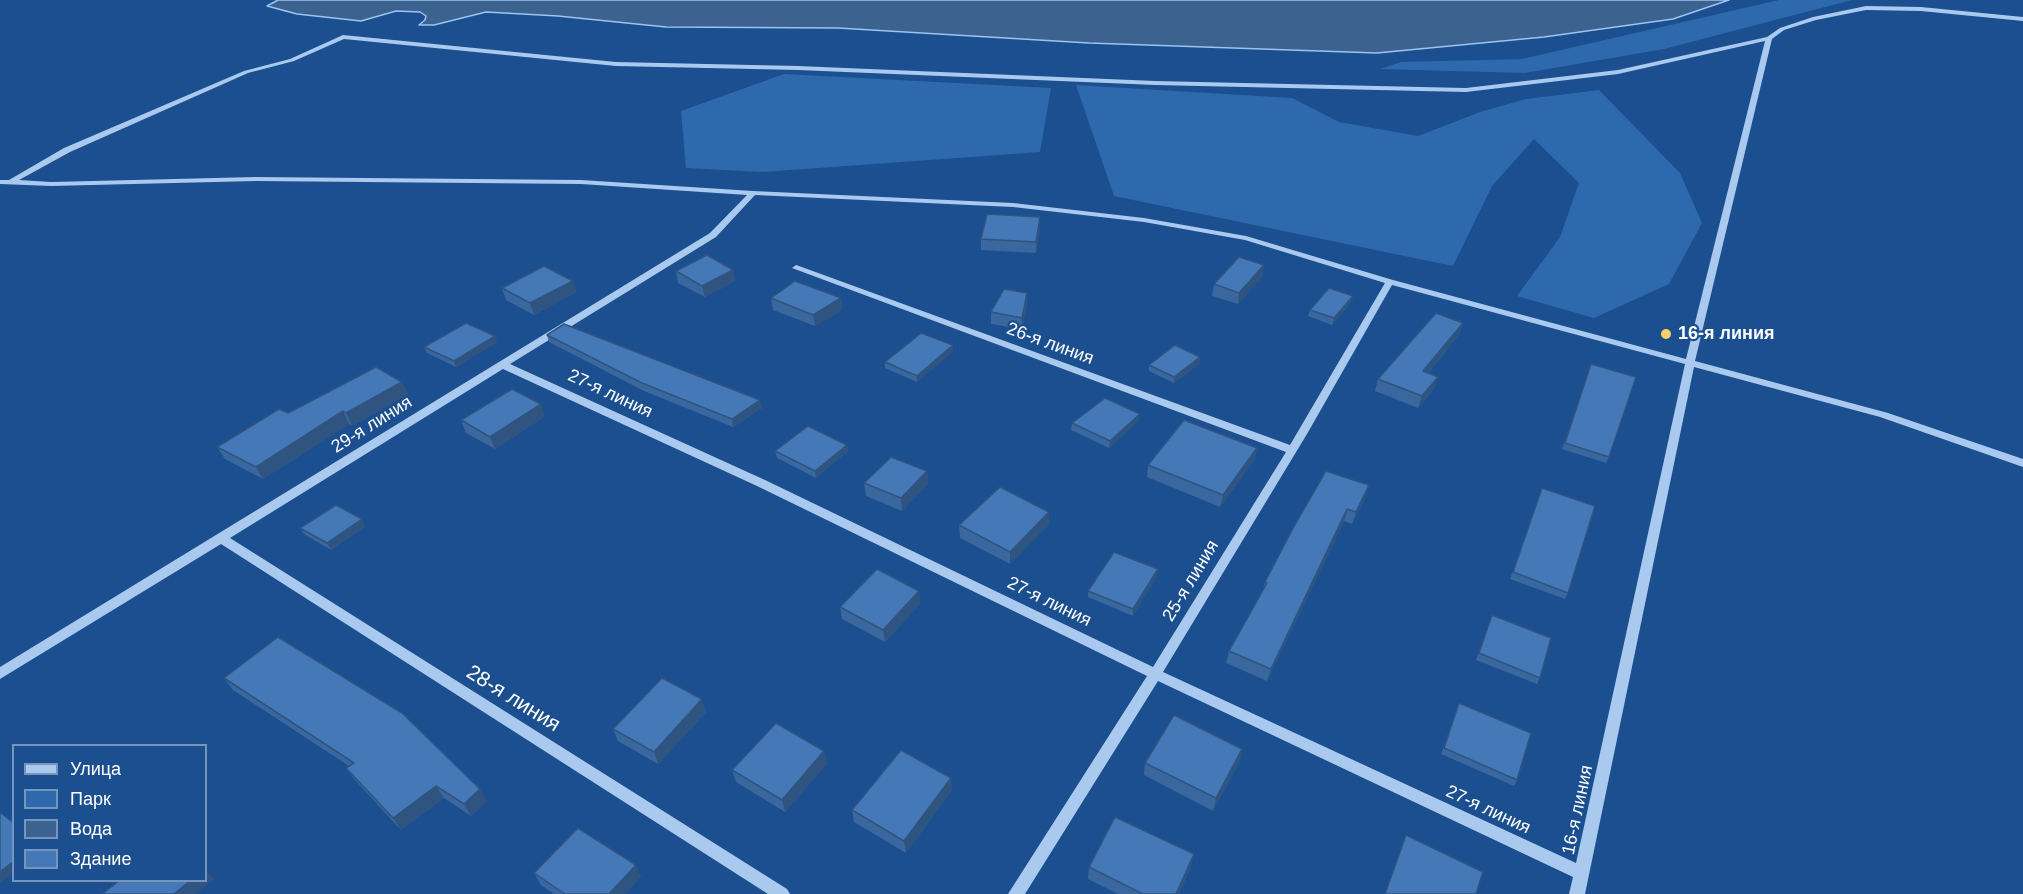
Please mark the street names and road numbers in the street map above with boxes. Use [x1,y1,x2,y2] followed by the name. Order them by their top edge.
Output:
[1004,318,1096,370] street label: 26-я линия
[564,365,656,423] street label: 27-я линия
[328,392,416,458] street label: 29-я линия
[1158,536,1224,626] street label: 25-я линия
[1003,572,1095,632] street label: 27-я линия
[461,660,565,738] street label: 28-я линия
[1558,763,1598,857] street label: 16-я линия
[1442,781,1534,839] street label: 27-я линия

